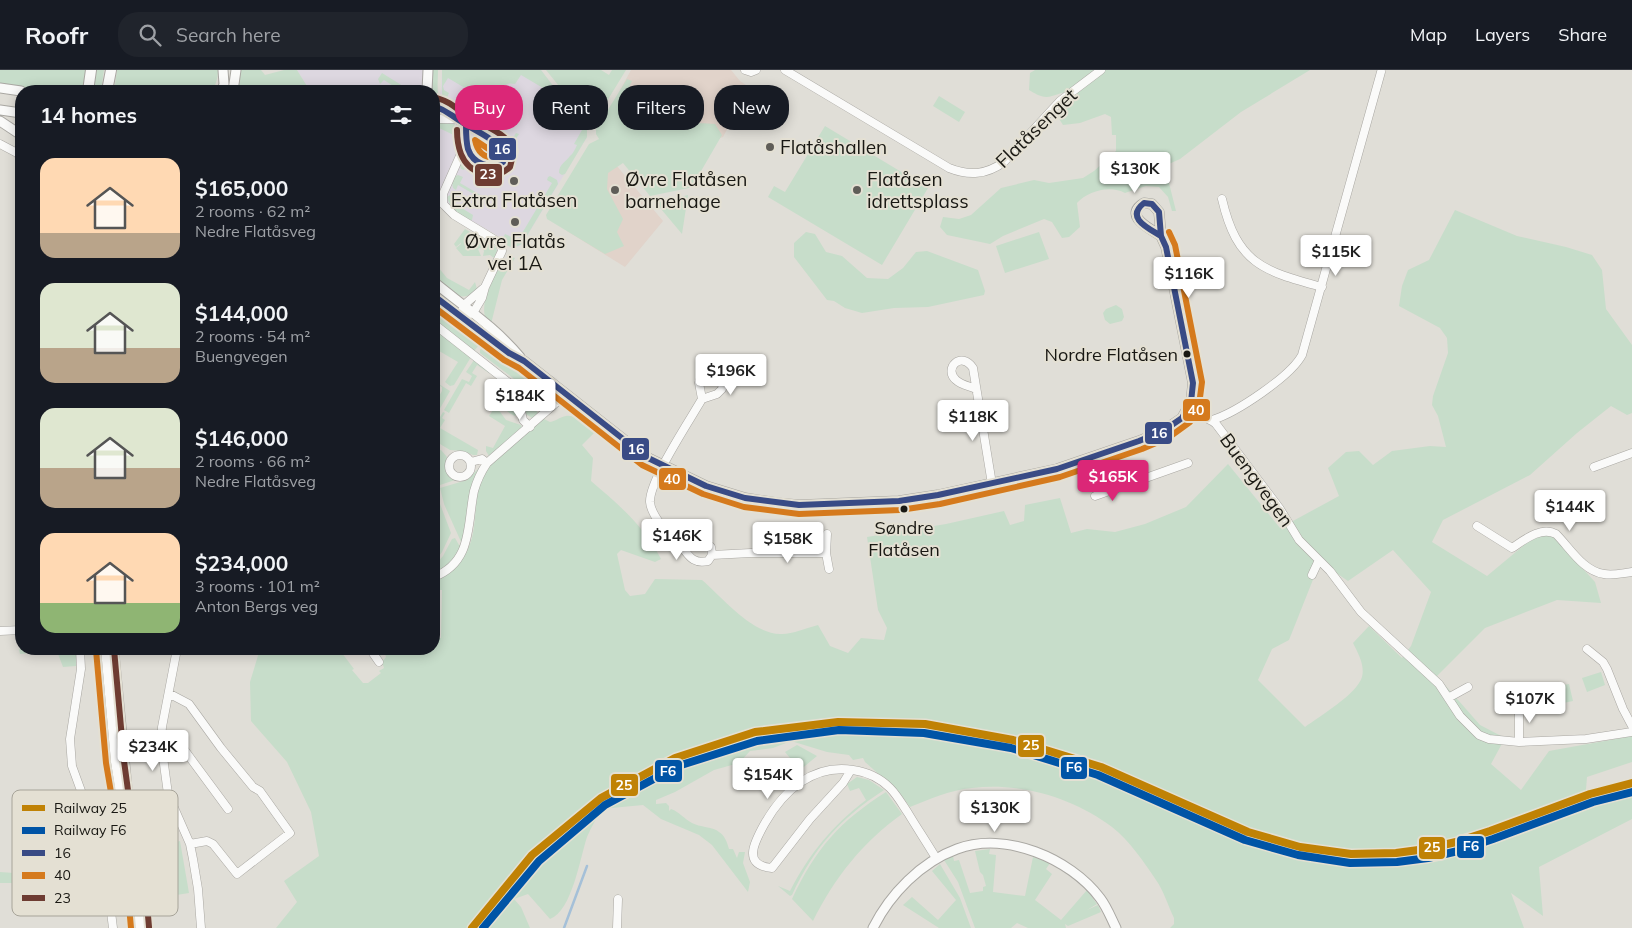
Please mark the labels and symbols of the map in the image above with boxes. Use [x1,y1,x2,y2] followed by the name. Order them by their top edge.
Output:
[990,83,1082,173] street label: Flatåsenget
[780,135,887,159] place label: Flatåshallen
[488,137,517,161] line badge: 16
[494,140,510,158] text: 16
[764,141,776,153] marker: Flatåshallen
[1100,152,1170,194] pin: $130K
[474,163,503,187] line badge: 23
[480,165,496,183] text: 23
[625,167,747,213] place label: Øvre Flatåsen barnehage
[867,167,969,213] place label: Flatåsen idrettsplass
[508,175,520,187] marker: Extra Flatåsen
[609,184,621,196] marker: Øvre Flatåsen barnehage
[851,184,863,196] marker: Flatåsen idrettsplass
[451,188,577,212] place label: Extra Flatåsen
[509,216,521,228] marker: Øvre Flatås vei 1A
[465,229,565,275] place label: Øvre Flatås vei 1A
[1301,234,1371,277] pin: $115K
[1154,256,1224,299] pin: $116K
[1045,343,1178,366] place label: Nordre Flatåsen
[1182,349,1192,359] marker: Nordre Flatåsen
[696,354,766,396] pin: $196K
[485,378,555,421] pin: $184K
[1182,398,1211,422] line badge: 40
[938,400,1008,442] pin: $118K
[1188,401,1204,419] text: 40
[1144,421,1173,445] line badge: 16
[1151,424,1167,442] text: 16
[1215,428,1299,532] street label: Buengvegen
[621,437,650,461] line badge: 16
[628,440,644,458] text: 16
[1078,460,1148,502] pin: $165K
[658,467,687,491] line badge: 40
[664,470,680,488] text: 40
[1535,490,1605,532] pin: $144K
[899,504,909,514] marker: Søndre Flatåsen
[868,516,940,561] place label: Søndre Flatåsen
[642,518,712,561] pin: $146K
[753,522,823,564] pin: $158K
[1495,682,1565,724] pin: $107K
[118,730,188,772] pin: $234K
[1017,734,1045,758] line badge: 25
[1023,736,1039,754] text: 25
[1060,756,1088,780] line badge: F6
[733,758,803,800] pin: $154K
[1066,758,1082,776] text: F6
[654,759,683,783] line badge: F6
[660,762,676,780] text: F6
[610,773,639,797] line badge: 25
[616,776,632,794] text: 25
[12,790,178,916] legend
[960,790,1030,833] pin: $130K
[54,799,127,817] text: Railway 25
[54,821,126,839] text: Railway F6
[1456,835,1485,859] line badge: F6
[1418,836,1446,860] line badge: 25
[1463,837,1479,855] text: F6
[1424,838,1440,856] text: 25
[54,844,71,862] text: 16
[54,866,71,884] text: 40
[54,889,71,907] text: 23

